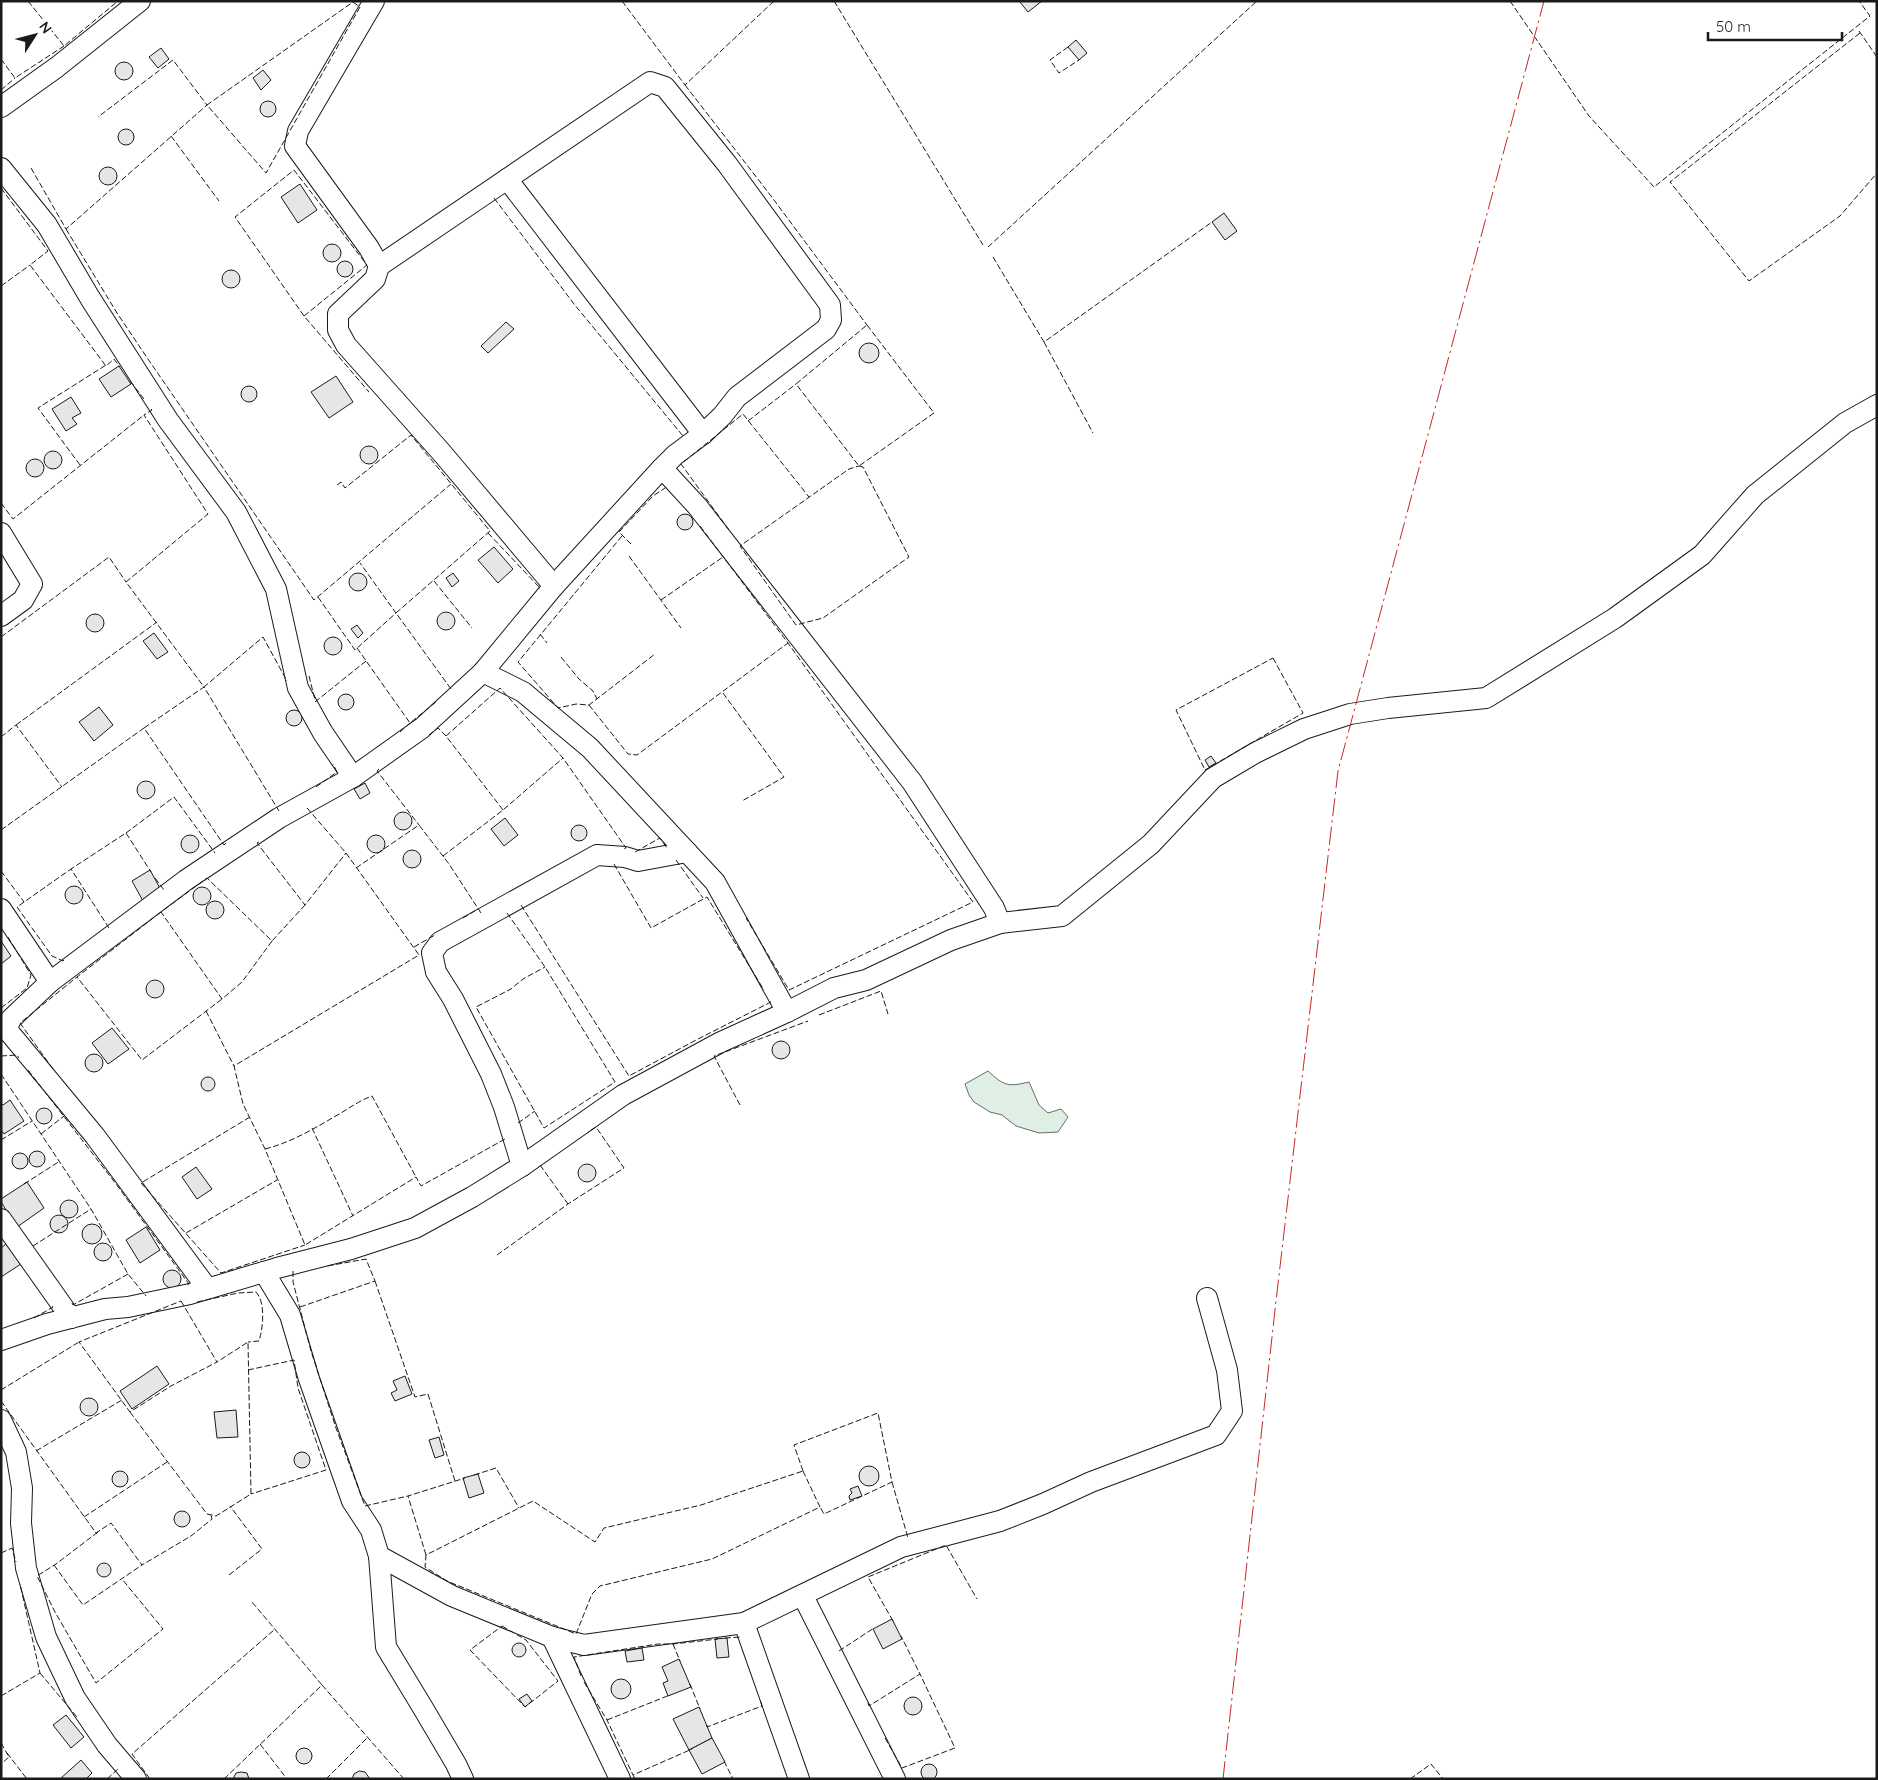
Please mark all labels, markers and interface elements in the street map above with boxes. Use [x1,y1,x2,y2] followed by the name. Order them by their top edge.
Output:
[10,10,60,60] north arrow
[1708,10,1842,42] scale bar
[1716,17,1751,36] text: 50 m
[35,18,56,37] text: N

